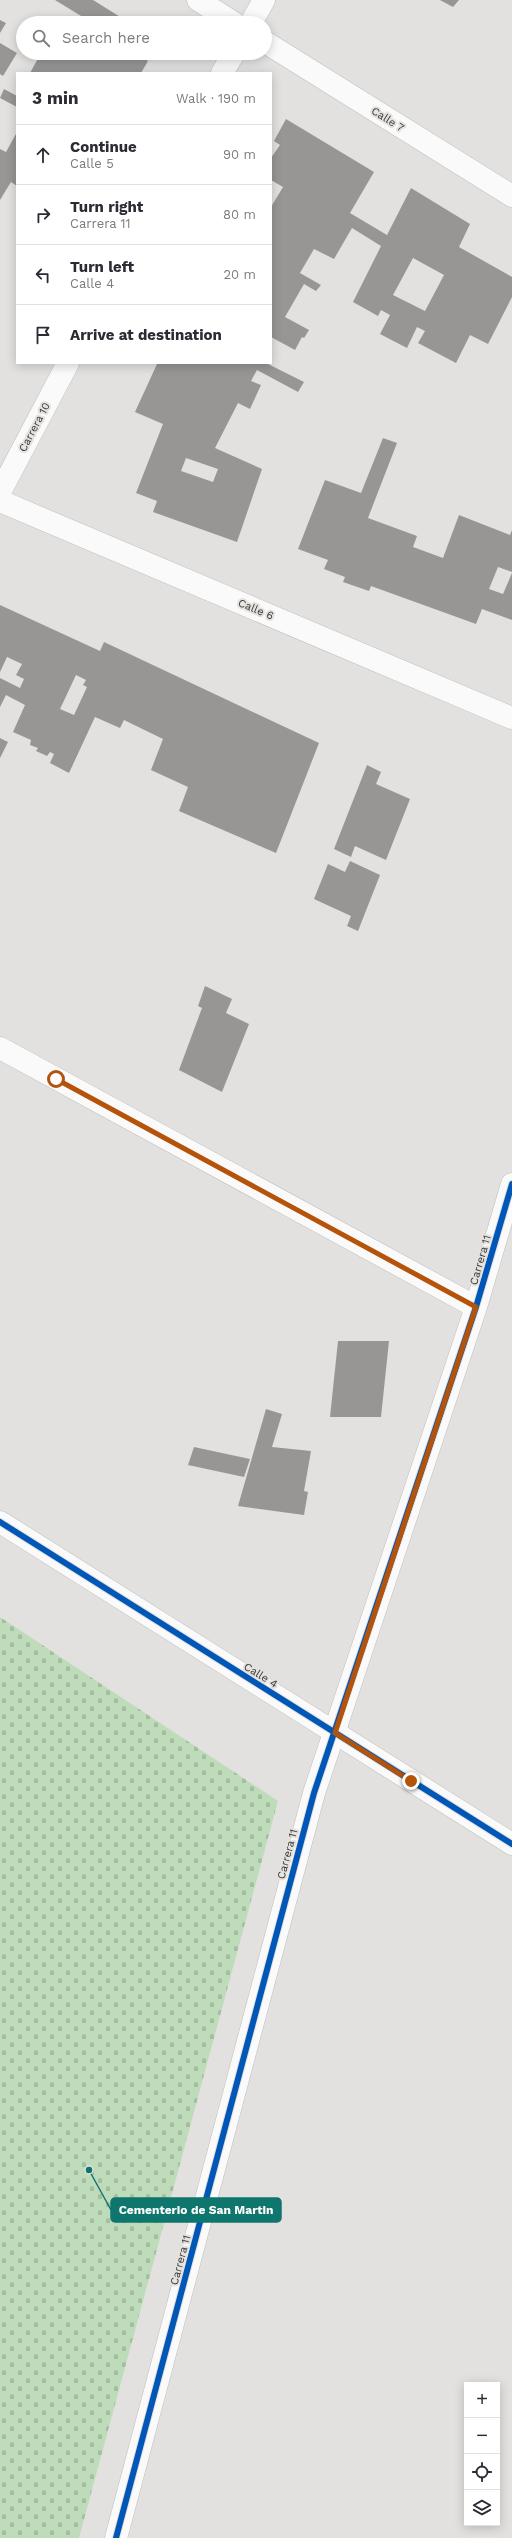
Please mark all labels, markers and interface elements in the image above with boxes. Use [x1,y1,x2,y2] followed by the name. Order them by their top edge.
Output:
[16,16,272,60] search box
[30,27,52,49] icon: search
[62,29,150,47] text: Search here
[32,88,78,108] text: 3 min
[176,91,256,106] text: Walk · 190 m
[369,104,407,135] street label: Calle 7
[70,138,137,156] text: Continue
[32,144,54,166] icon: ahead
[223,147,256,162] text: 90 m
[70,156,114,171] text: Calle 5
[70,198,143,216] text: Turn right
[32,204,54,226] icon: right
[223,207,256,222] text: 80 m
[70,216,131,231] text: Carrera 11
[70,258,134,276] text: Turn left
[32,264,54,286] icon: left
[224,267,256,282] text: 20 m
[70,276,114,291] text: Calle 4
[32,324,54,346] icon: arrive
[70,326,222,344] text: Arrive at destination
[16,400,53,454] street label: Carrera 10
[236,596,276,623] street label: Calle 6
[47,1070,65,1088] route start
[467,1234,494,1287] street label: Carrera 11
[241,1660,280,1691] street label: Calle 4
[402,1772,420,1790] route end
[275,1828,300,1881] street label: Carrera 11
[111,2198,281,2222] callout: Cementerio de San Martin
[119,2203,273,2217] text: Cementerio de San Martin
[168,2234,193,2287] street label: Carrera 11
[464,2382,500,2526] map controls
[464,2382,500,2418] button: +
[464,2418,500,2454] button: −
[464,2454,500,2490] button: locate
[464,2490,500,2526] button: layers

